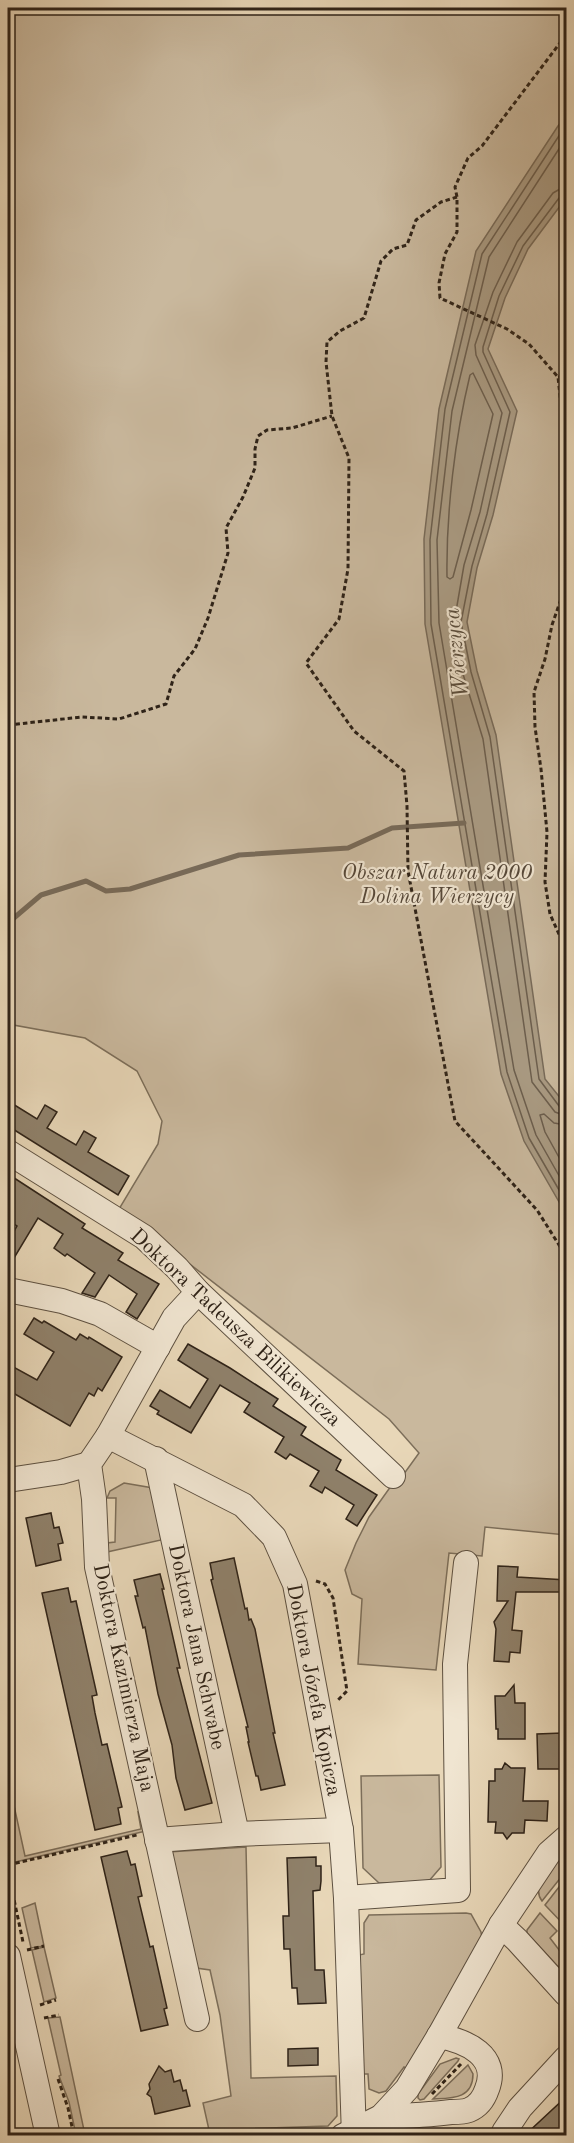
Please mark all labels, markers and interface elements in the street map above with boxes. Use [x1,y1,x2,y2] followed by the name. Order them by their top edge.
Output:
[441,606,473,699] water label: Wierzyca
[342,863,532,908] park label: Obszar Natura 2000 Dolina Wierzycy
[126,1225,344,1431] street label: Doktora Tadeusza Bilikiewicza
[164,1542,228,1752] street label: Doktora Jana Schwabe
[89,1562,157,1794] street label: Doktora Kazimierza Maja
[282,1582,344,1798] street label: Doktora Józefa Kopicza

